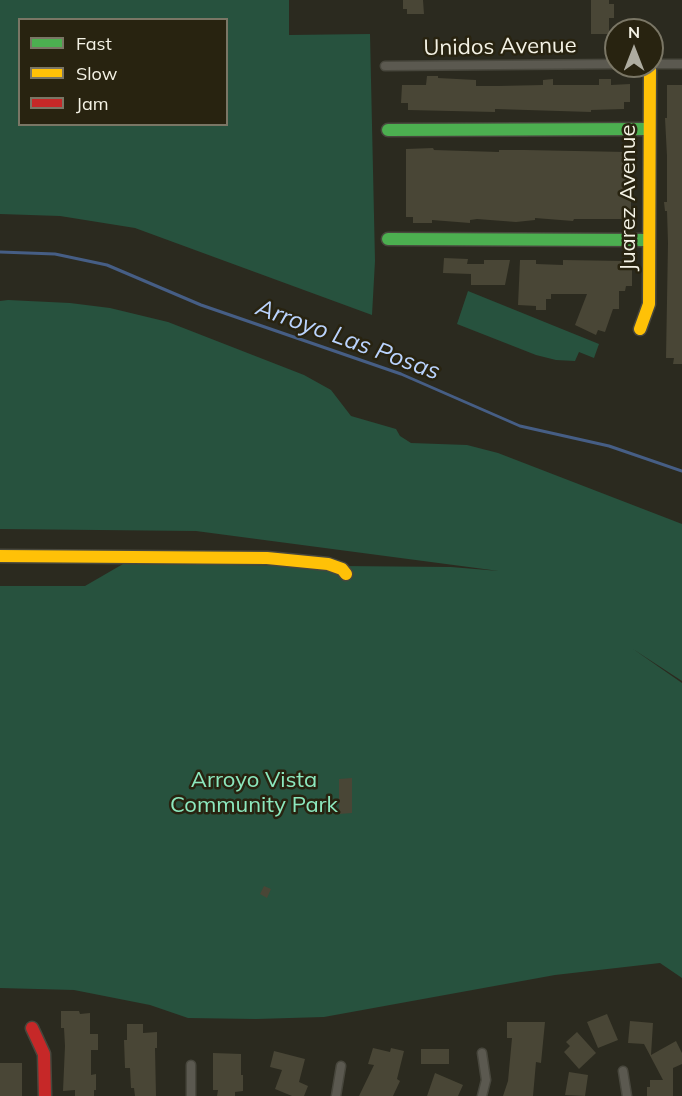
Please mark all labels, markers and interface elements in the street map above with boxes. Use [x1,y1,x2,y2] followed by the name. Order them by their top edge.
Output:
[18,18,228,126] legend
[604,18,664,78] north arrow
[628,22,640,42] text: N
[76,32,112,55] text: Fast
[423,32,577,62] street label: Unidos Avenue
[76,62,117,85] text: Slow
[76,92,109,115] text: Jam
[615,125,641,271] street label: Juarez Avenue
[252,293,444,387] water label: Arroyo Las Posas
[170,767,338,818] park label: Arroyo Vista Community Park

